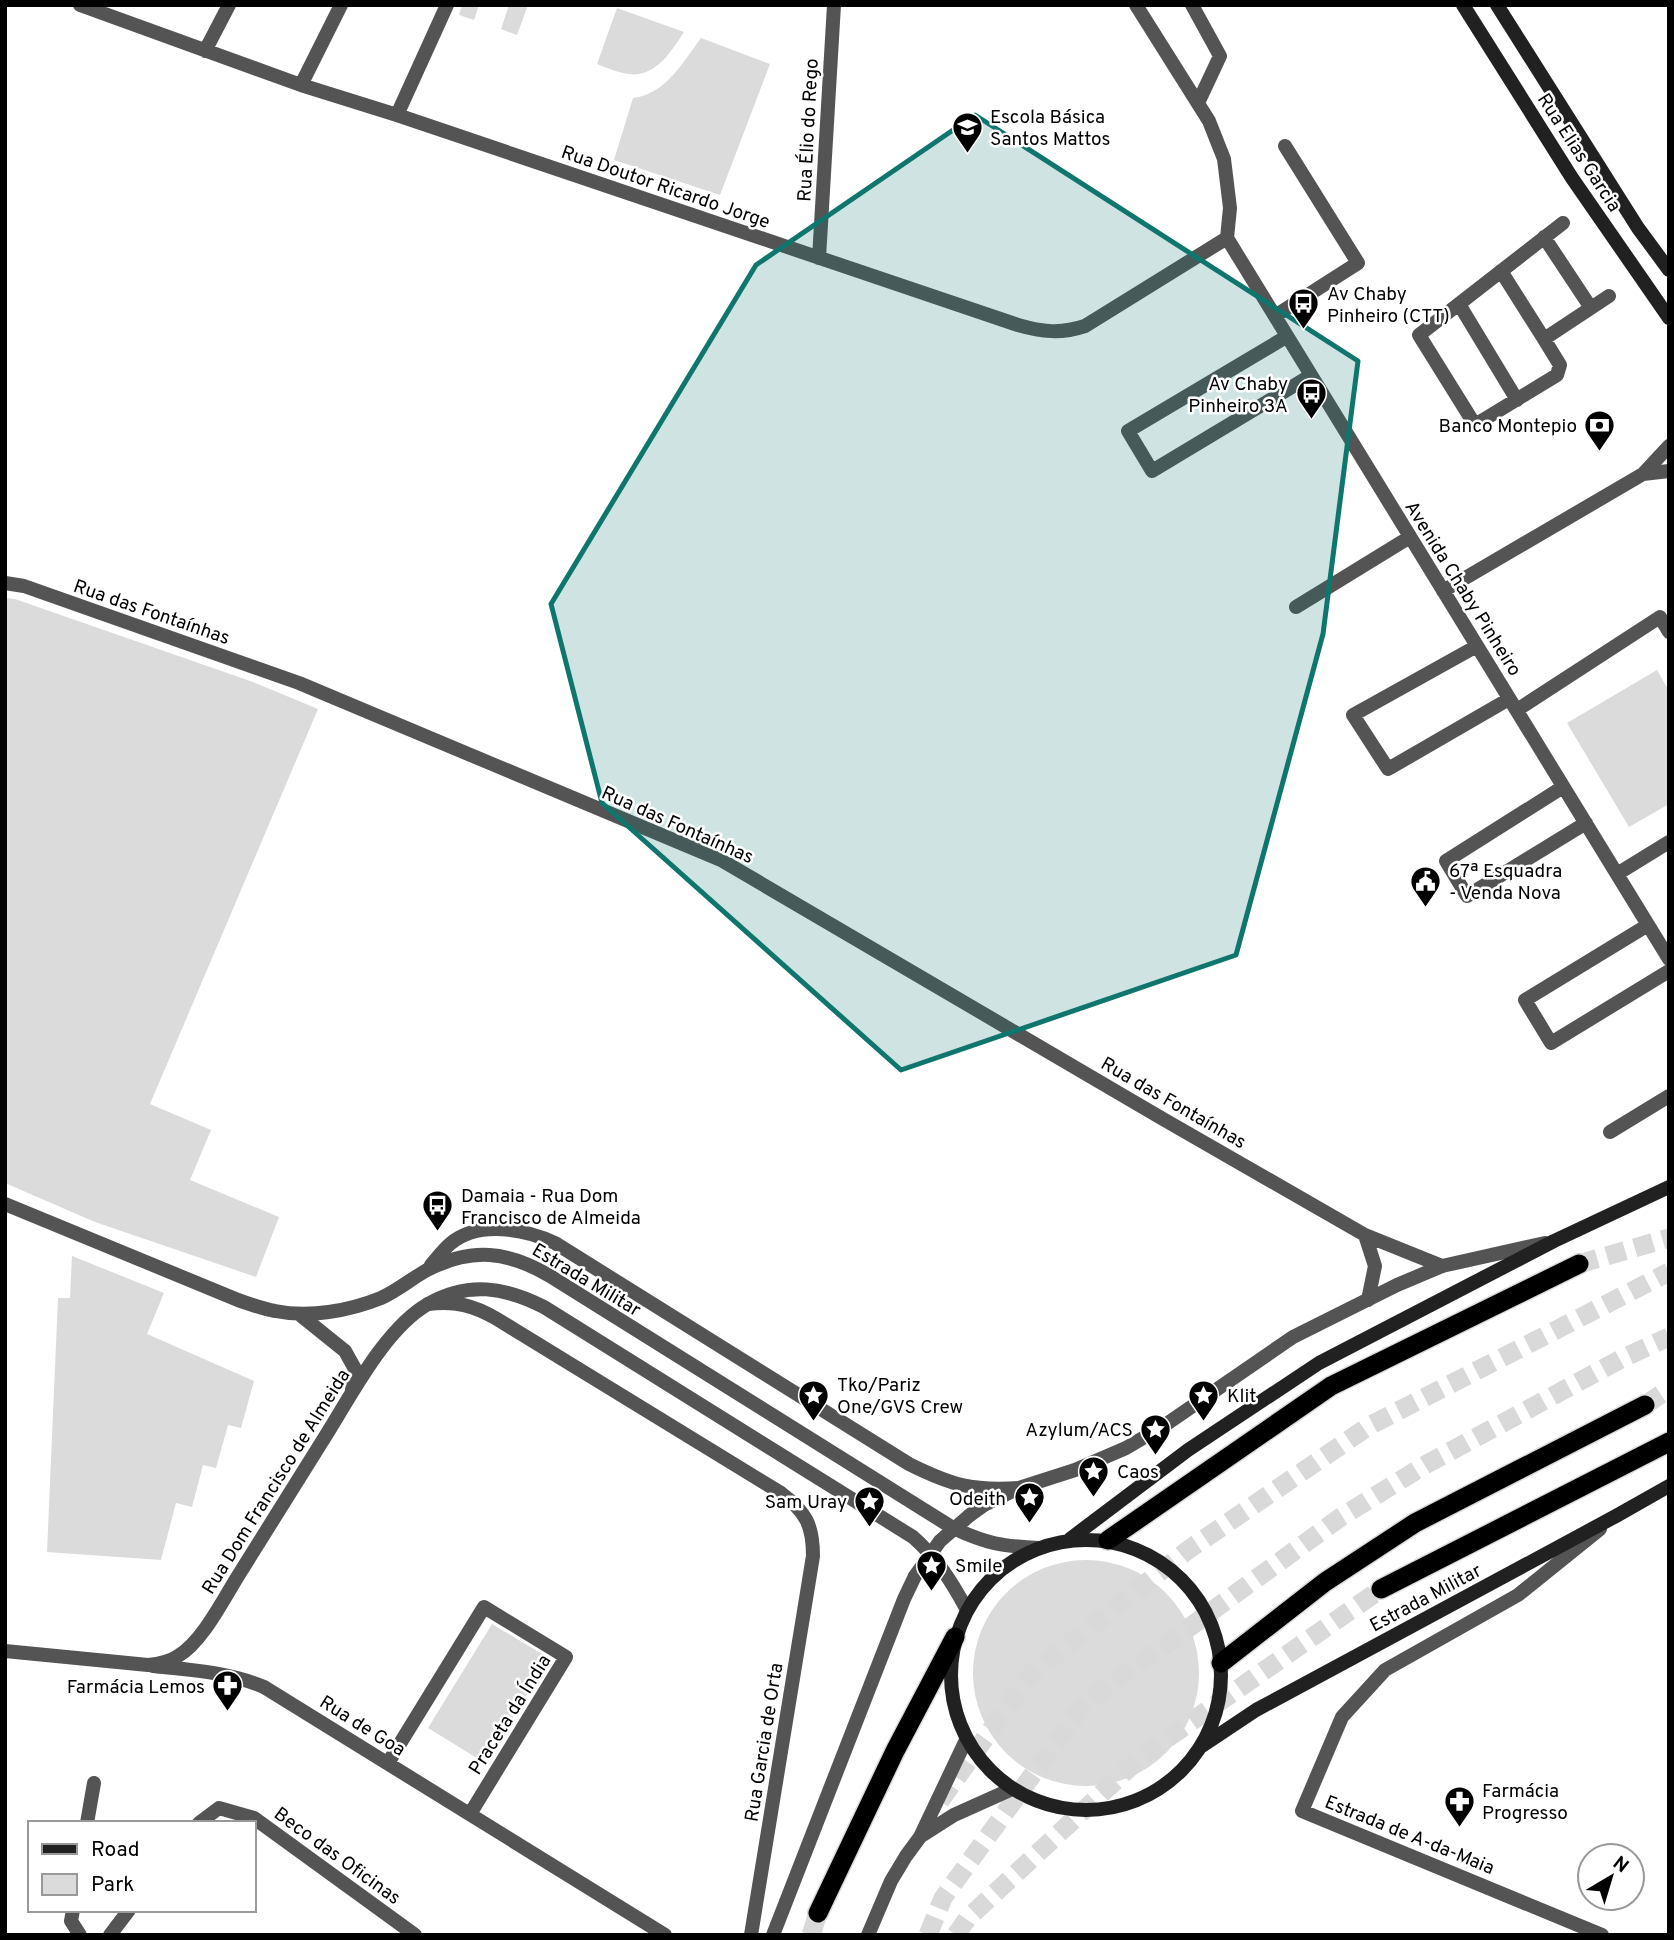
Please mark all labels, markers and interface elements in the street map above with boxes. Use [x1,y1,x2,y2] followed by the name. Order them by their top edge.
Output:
[792,58,825,202] street label: Rua Élio do Rego
[1531,89,1626,217] street label: Rua Elias Garcia
[990,106,1110,152] place label: Escola Básica Santos Mattos
[950,110,984,154] school or university icon: Escola Básica Santos Mattos
[558,141,773,235] street label: Rua Doutor Ricardo Jorge
[1327,283,1450,329] place label: Av Chaby Pinheiro (CTT)
[1287,287,1321,331] bus stop icon: Av Chaby Pinheiro (CTT)
[1188,373,1288,419] place label: Av Chaby Pinheiro 3A
[1294,377,1328,421] bus stop icon: Av Chaby Pinheiro 3A
[1583,408,1617,452] bank icon: Banco Montepio
[1439,415,1577,439] place label: Banco Montepio
[1399,497,1526,681] street label: Avenida Chaby Pinheiro
[70,575,233,651] street label: Rua das Fontaínhas
[597,782,757,870] street label: Rua das Fontaínhas
[1449,860,1562,906] place label: 67ª Esquadra - Venda Nova
[1409,864,1443,908] public building icon: 67ª Esquadra - Venda Nova
[1096,1052,1250,1155] street label: Rua das Fontaínhas
[461,1185,641,1231] place label: Damaia - Rua Dom Francisco de Almeida
[421,1189,455,1233] bus stop icon: Damaia - Rua Dom Francisco de Almeida
[527,1239,645,1323] street label: Estrada Militar
[197,1365,356,1599] street label: Rua Dom Francisco de Almeida
[837,1374,963,1420] place label: Tko/Pariz One/GVS Crew
[797,1378,831,1422] place icon: Tko/Pariz One/GVS Crew
[1187,1378,1221,1422] place icon: Klit
[1227,1385,1257,1409] place label: Klit
[1139,1412,1173,1456] place icon: Azylum/ACS
[1025,1419,1133,1443] place label: Azylum/ACS
[1077,1454,1111,1498] place icon: Caos
[1117,1461,1159,1485] place label: Caos
[1012,1481,1046,1525] place icon: Odeith
[853,1484,887,1528] place icon: Sam Uray
[949,1488,1006,1512] place label: Odeith
[765,1491,847,1515] place label: Sam Uray
[915,1548,949,1592] place icon: Smile
[955,1555,1003,1579] place label: Smile
[1366,1559,1486,1638] street label: Estrada Militar
[463,1650,557,1780] street label: Praceta da Índia
[741,1661,789,1824] street label: Rua Garcia de Orta
[211,1669,245,1713] pharmacy icon: Farmácia Lemos
[67,1676,205,1700] place label: Farmácia Lemos
[314,1691,409,1763] street label: Rua de Goa
[1482,1780,1568,1826] place label: Farmácia Progresso
[1442,1784,1476,1828] pharmacy icon: Farmácia Progresso
[1321,1791,1498,1881] street label: Estrada de A-da-Maia
[269,1803,405,1911] street label: Beco das Oficinas
[28,1821,256,1912] legend
[91,1837,140,1864] text: Road
[1576,1842,1646,1912] north arrow
[1607,1852,1633,1879] text: N
[91,1872,134,1899] text: Park

